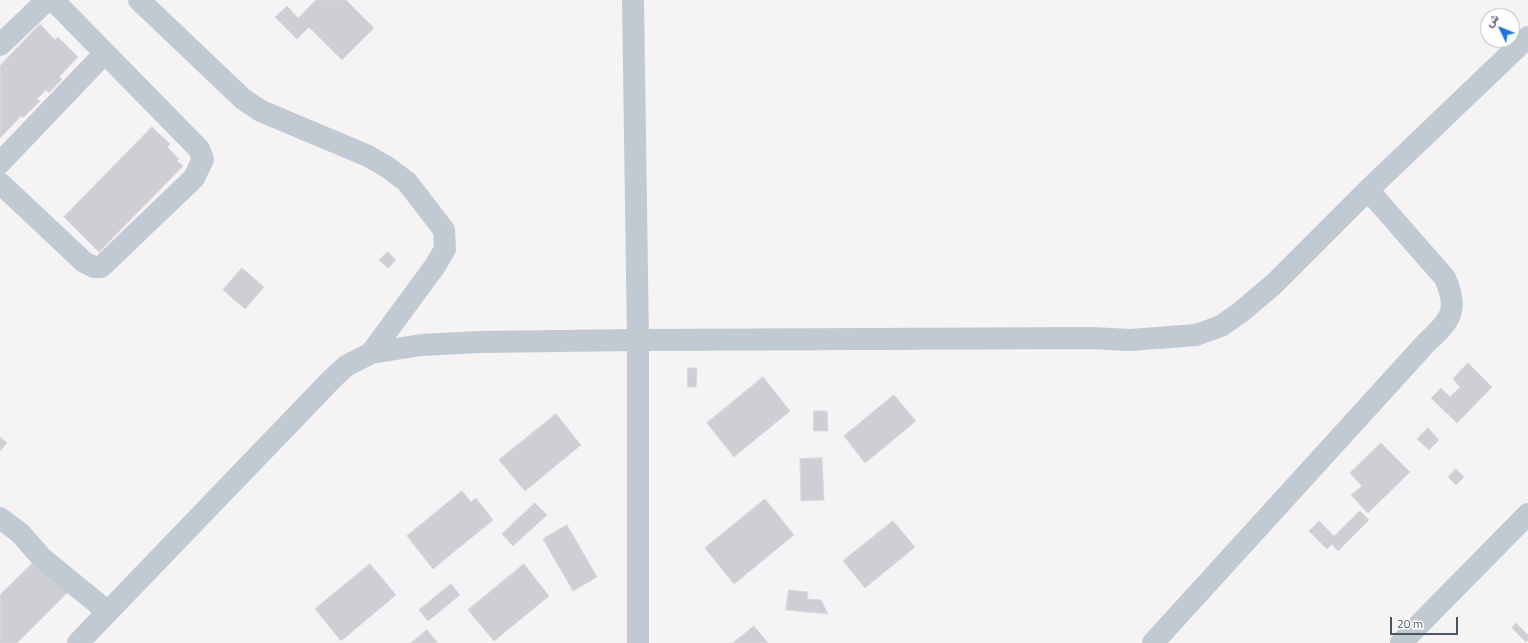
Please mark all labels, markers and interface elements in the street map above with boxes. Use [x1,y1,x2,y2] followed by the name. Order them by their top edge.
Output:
[1480,8,1520,48] north arrow
[1482,10,1502,31] text: ش
[1392,609,1460,635] scale bar
[1397,614,1423,633] text: 20 m

